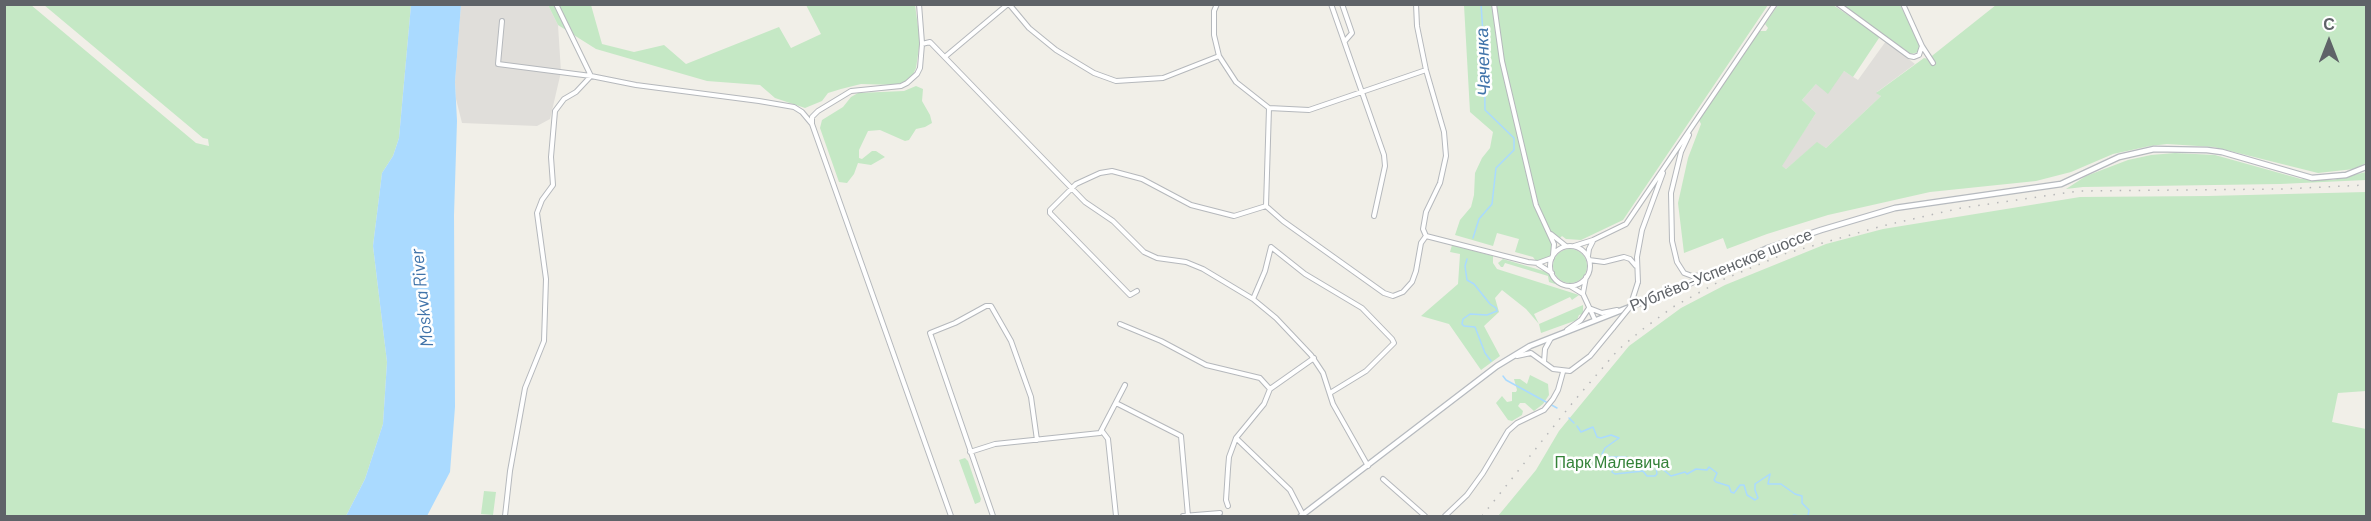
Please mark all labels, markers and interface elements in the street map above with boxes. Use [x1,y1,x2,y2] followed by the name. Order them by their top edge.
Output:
[2299,12,2359,72] north arrow
[2323,14,2335,33] text: С
[1471,27,1495,97] water label: Чаченка
[1627,225,1815,315] street label: Рублёво-Успенское шоссе
[406,248,438,348] water label: Moskva River
[1555,453,1669,473] park label: Парк Малевича

